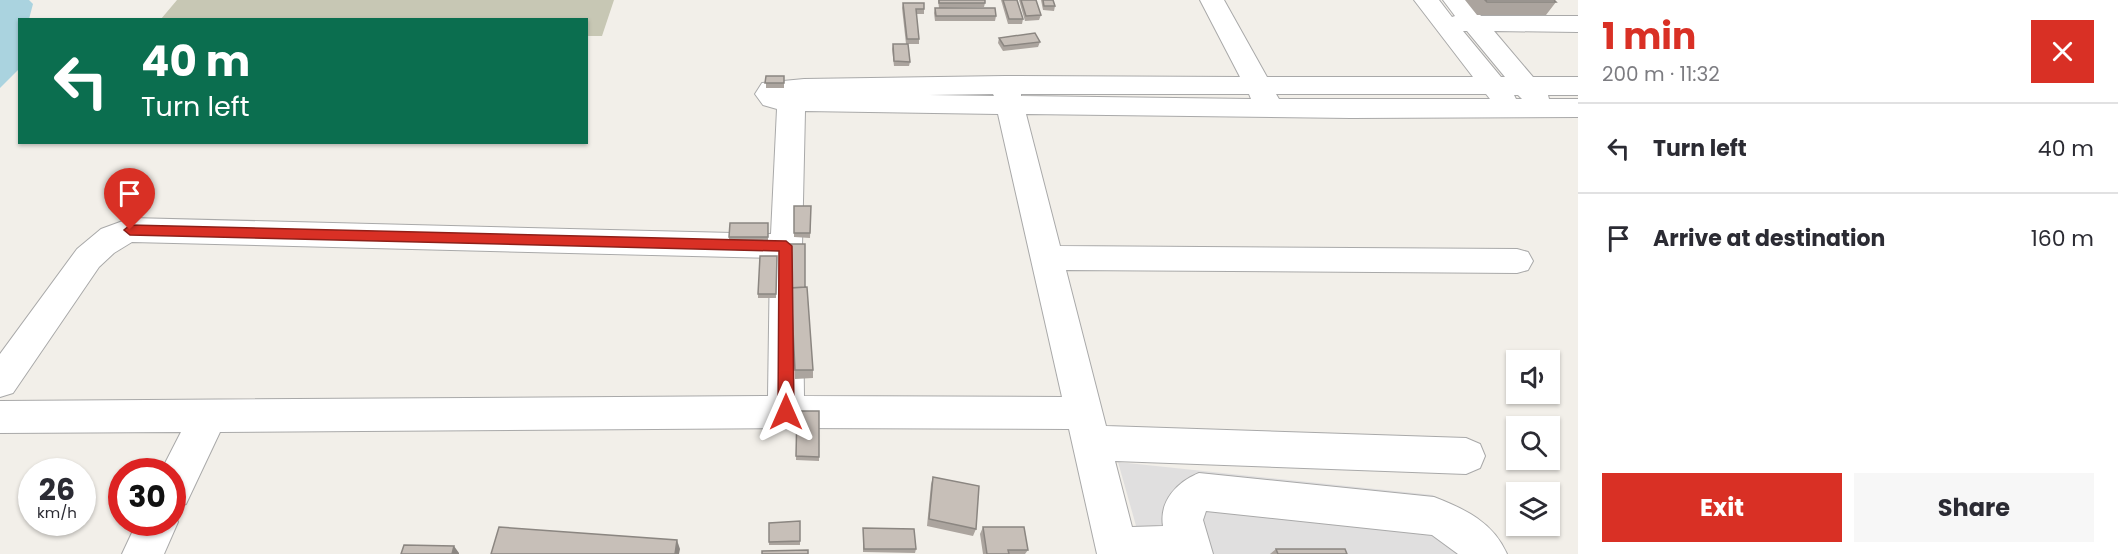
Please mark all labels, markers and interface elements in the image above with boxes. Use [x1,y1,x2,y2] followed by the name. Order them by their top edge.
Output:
[1602,11,1696,62] text: 1 min
[2031,20,2094,83] button: close
[141,32,250,91] text: 40 m
[42,42,120,120] icon: left
[1602,60,1720,88] text: 200 m · 11:32
[141,88,250,125] text: Turn left
[1602,132,1635,165] icon: left
[1653,133,1747,164] text: Turn left
[2038,133,2094,164] text: 40 m
[104,168,155,230] pin
[113,177,146,210] icon: arrive
[1602,222,1635,255] icon: arrive
[1653,223,1885,254] text: Arrive at destination
[2031,223,2094,254] text: 160 m
[1506,350,1560,536] map controls
[1506,350,1560,404] button: sound
[754,380,818,444] position arrow
[1506,416,1560,470] button: search
[108,458,186,536] speed limit sign: 30
[39,468,75,511] text: 26
[1602,473,1842,542] button: Exit
[1854,473,2094,542] button: Share
[1506,482,1560,536] button: layers
[37,502,77,523] text: km/h

